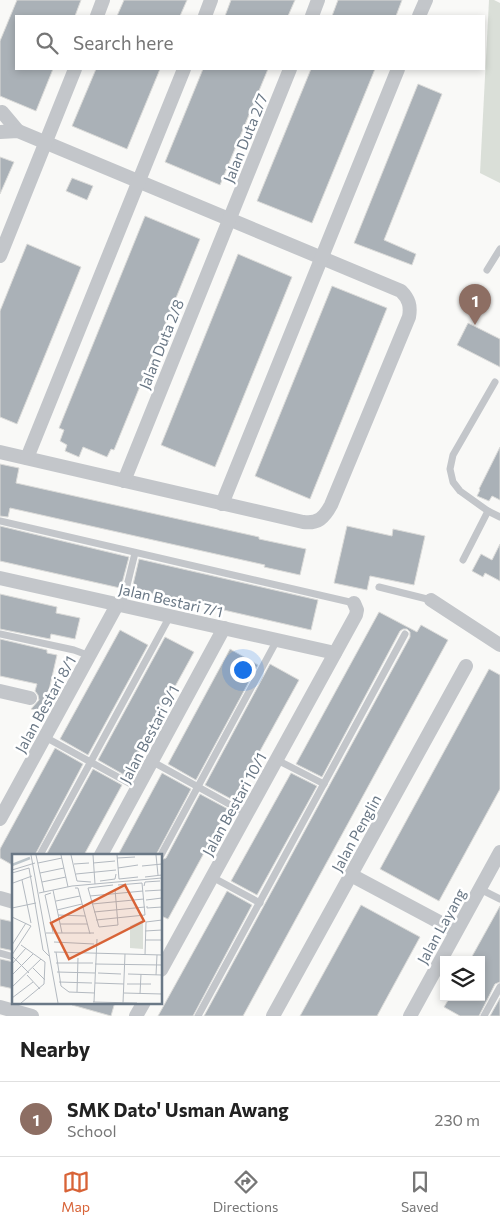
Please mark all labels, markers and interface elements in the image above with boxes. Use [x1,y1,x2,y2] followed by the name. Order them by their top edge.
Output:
[15,15,485,70] search box
[33,29,61,57] icon: search
[73,31,173,54] text: Search here
[219,91,271,185] street label: Jalan Duta 2/7
[459,284,491,325] pin: 1
[135,296,187,392] street label: Jalan Duta 2/8
[117,579,225,621] street label: Jalan Bestari 7/1
[11,652,79,756] street label: Jalan Bestari 8/1
[230,657,256,683] your location
[116,682,182,786] street label: Jalan Bestari 9/1
[198,749,270,859] street label: Jalan Bestari 10/1
[327,791,385,875] street label: Jalan Penglin
[12,854,162,1004] inset map
[413,885,469,967] street label: Jalan Layang
[440,956,485,1001] map controls
[440,956,485,1001] button: layers
[20,1036,90,1061] text: Nearby
[67,1098,289,1121] text: SMK Dato' Usman Awang
[32,1110,40,1129] text: 1
[435,1110,480,1129] text: 230 m
[67,1121,117,1140] text: School
[61,1168,90,1215] tab: Map
[213,1168,278,1215] tab: Directions
[401,1168,439,1215] tab: Saved

